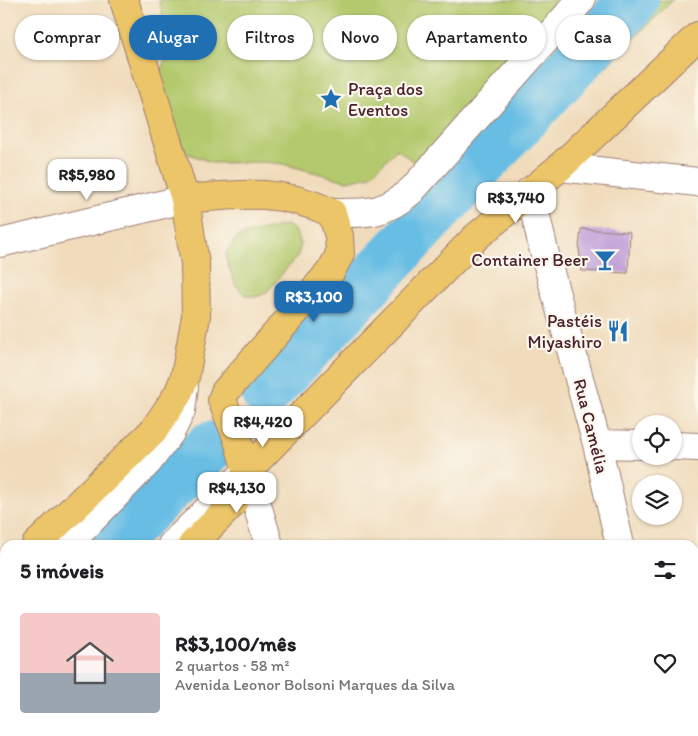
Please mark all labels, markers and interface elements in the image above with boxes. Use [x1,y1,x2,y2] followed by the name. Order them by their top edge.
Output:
[15,15,119,60] chip: Comprar
[129,15,217,60] chip: Alugar
[227,15,313,60] chip: Filtros
[323,15,397,60] chip: Novo
[407,15,546,60] chip: Apartamento
[556,15,630,60] chip: Casa
[348,78,423,121] place label: Praça dos Eventos
[318,86,344,112] place icon: Praça dos Eventos
[41,158,133,201] pin: R$5,980
[59,165,115,184] text: R$5,980
[470,182,562,224] pin: R$3,740
[487,188,545,207] text: R$3,740
[592,247,618,273] bar icon: Container Beer
[471,249,588,271] place label: Container Beer
[268,280,360,323] pin: R$3,100
[285,287,343,306] text: R$3,100
[527,310,602,353] place label: Pastéis Miyashiro
[605,318,631,344] restaurant icon: Pastéis Miyashiro
[569,376,613,476] street label: Rua Camélia
[217,406,309,448] pin: R$4,420
[233,412,293,431] text: R$4,420
[632,415,682,525] map controls
[632,415,682,465] button: locate
[191,472,283,514] pin: R$4,130
[632,475,682,525] button: layers
[208,478,266,497] text: R$4,130
[651,556,679,584] icon: filters
[20,558,104,583] text: 5 imóveis
[175,631,296,656] text: R$3,100/mês
[60,633,120,693] icon: home
[651,649,679,677] icon: heart
[175,656,289,675] text: 2 quartos · 58 m²
[175,675,455,694] text: Avenida Leonor Bolsoni Marques da Silva

